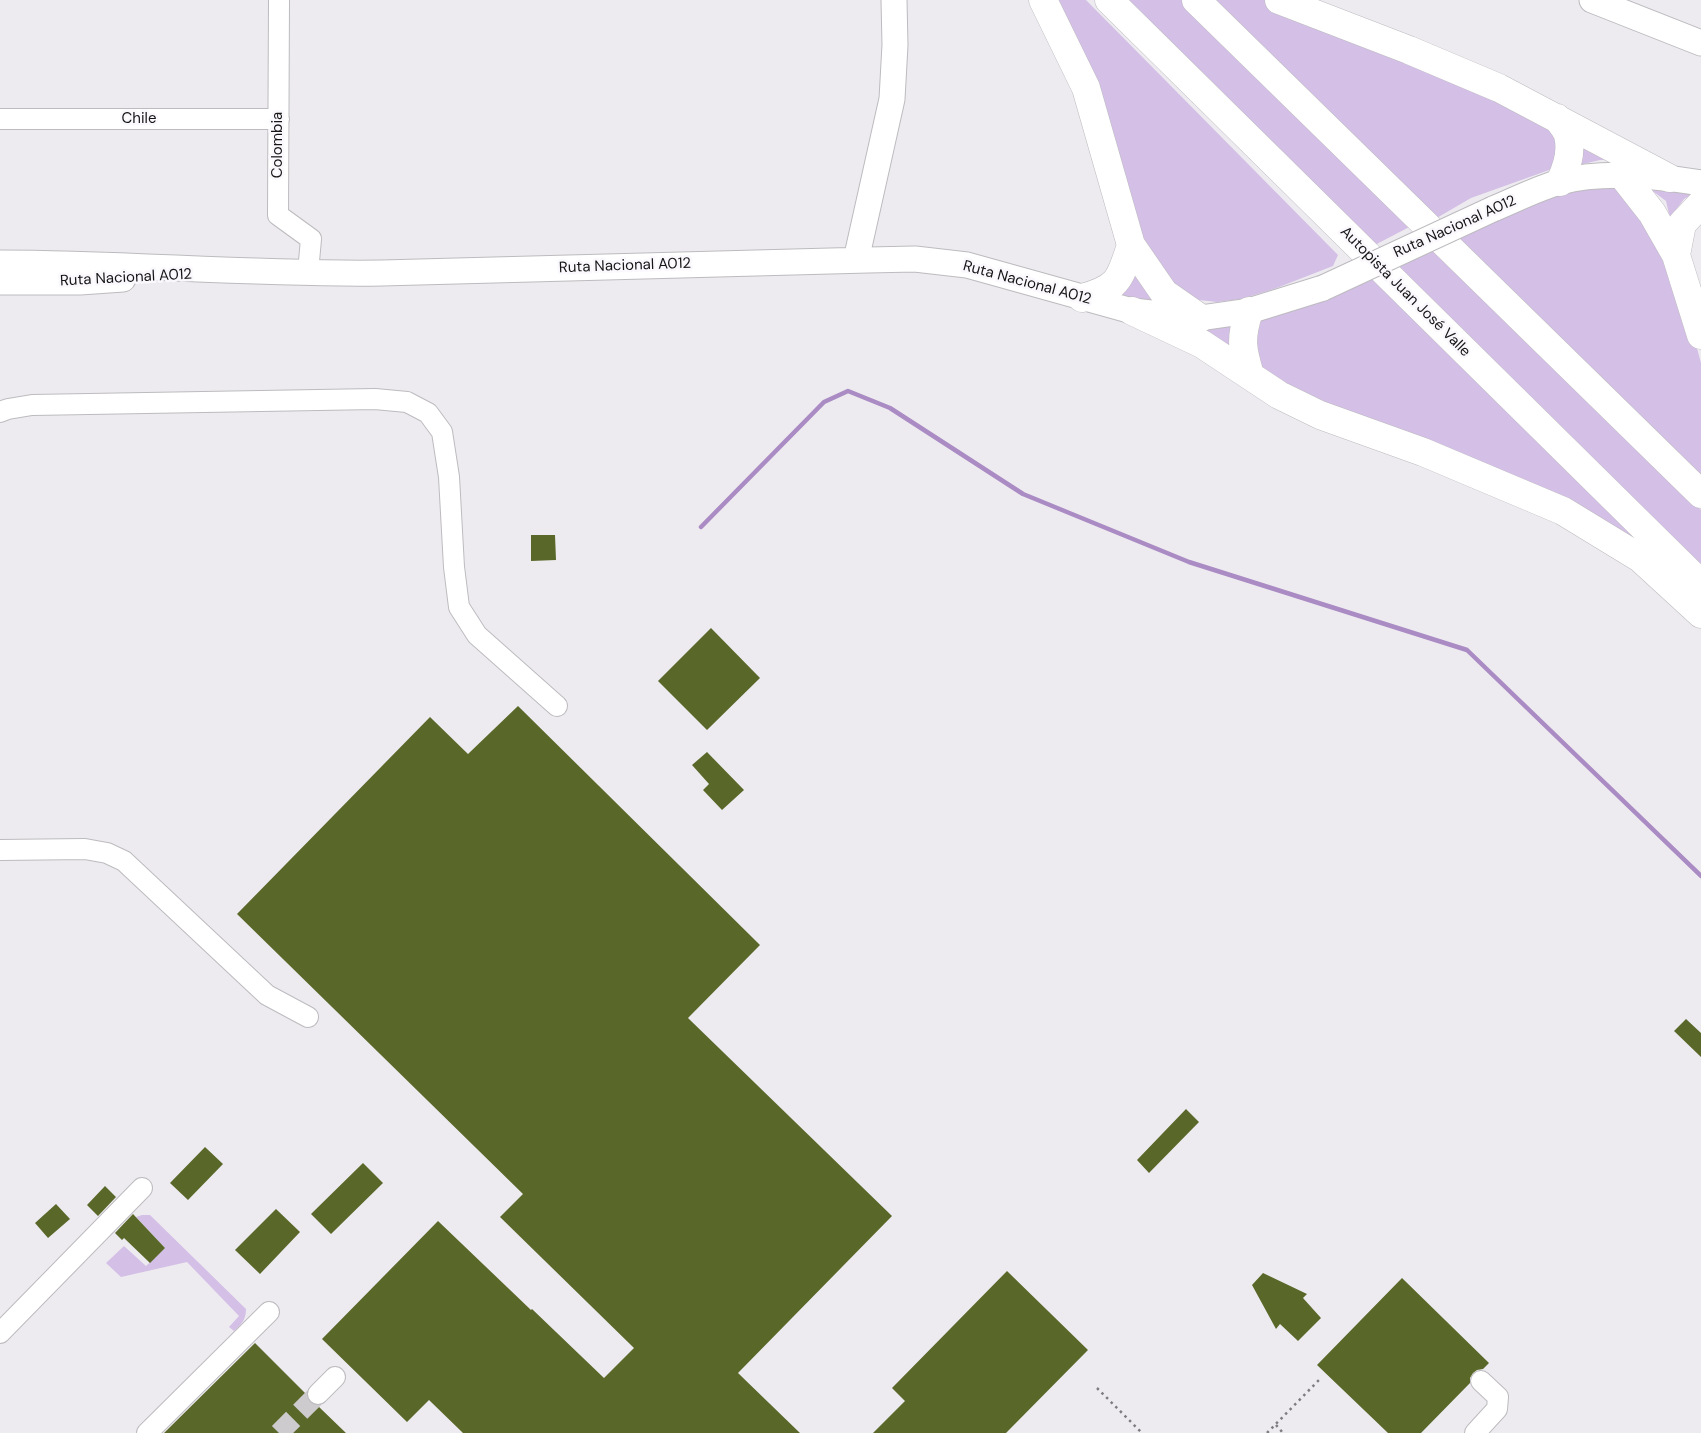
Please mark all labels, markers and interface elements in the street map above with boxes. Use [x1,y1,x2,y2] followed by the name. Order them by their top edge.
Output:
[122,110,156,128] street label: Chile
[269,112,287,178] street label: Colombia
[1391,192,1519,262] street label: Ruta Nacional A012
[1336,223,1474,361] street label: Autopista Juan José Valle
[559,255,691,277] street label: Ruta Nacional A012
[961,257,1093,309] street label: Ruta Nacional A012
[60,266,192,290] street label: Ruta Nacional A012

